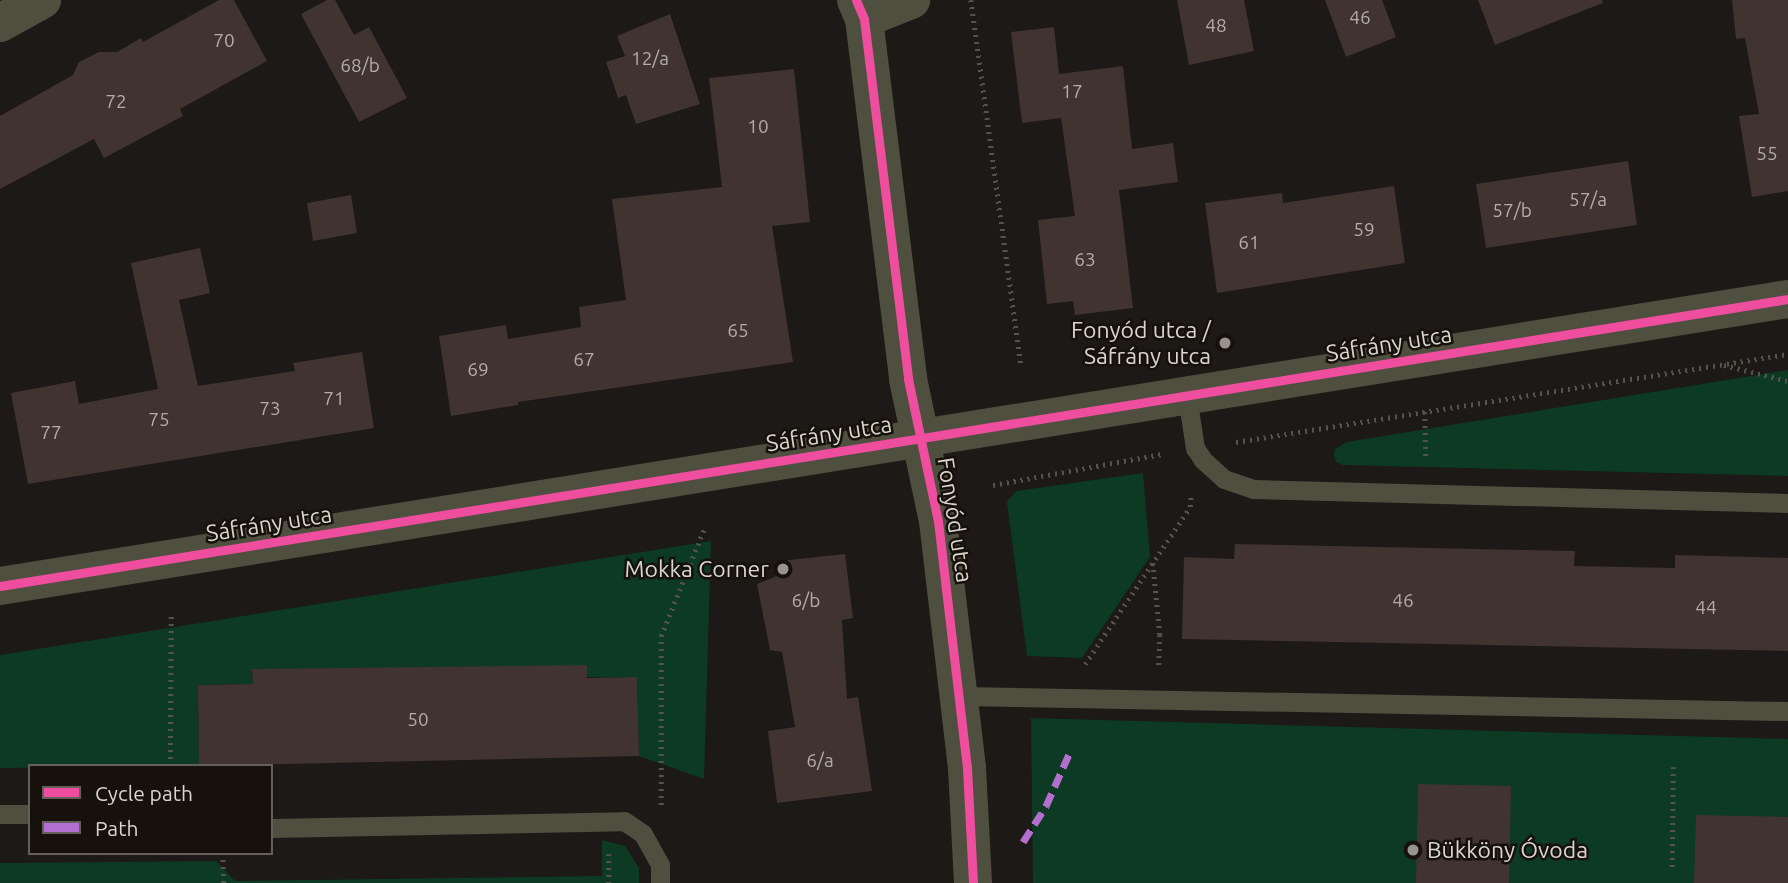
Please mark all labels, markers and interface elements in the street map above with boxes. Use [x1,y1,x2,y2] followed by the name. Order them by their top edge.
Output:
[1349,7,1371,29] house number: 46
[1205,15,1227,37] house number: 48
[213,30,235,52] house number: 70
[631,48,669,70] house number: 12/a
[340,55,380,77] house number: 68/b
[1061,81,1083,103] house number: 17
[105,91,127,113] house number: 72
[747,116,769,138] house number: 10
[1756,143,1778,165] house number: 55
[1569,189,1607,211] house number: 57/a
[1492,200,1532,222] house number: 57/b
[1353,219,1375,241] house number: 59
[1238,232,1260,254] house number: 61
[1074,249,1096,271] house number: 63
[1071,316,1211,370] place label: Fonyód utca / Sáfrány utca
[727,320,749,342] house number: 65
[1324,320,1454,368] street label: Sáfrány utca
[1217,335,1233,351] marker: Fonyód utca / Sáfrány utca
[573,349,595,371] house number: 67
[467,359,489,381] house number: 69
[323,388,345,410] house number: 71
[259,398,281,420] house number: 73
[148,409,170,431] house number: 75
[764,410,894,458] street label: Sáfrány utca
[40,422,62,444] house number: 77
[931,455,979,585] street label: Fonyód utca
[204,500,334,548] street label: Sáfrány utca
[624,555,769,583] place label: Mokka Corner
[775,561,791,577] marker: Mokka Corner
[792,590,820,612] house number: 6/b
[1392,590,1414,612] house number: 46
[1695,597,1717,619] house number: 44
[407,709,429,731] house number: 50
[806,750,834,772] house number: 6/a
[28,764,273,855] legend
[95,781,193,805] text: Cycle path
[95,816,138,840] text: Path
[1427,836,1588,864] place label: Bükköny Óvoda
[1405,842,1421,858] marker: Bükköny Óvoda

